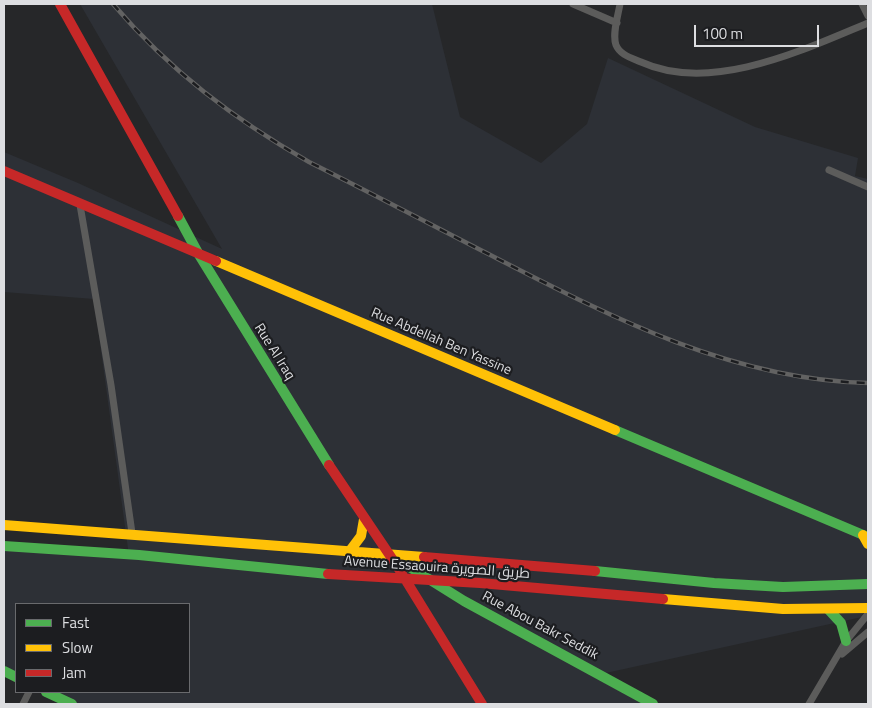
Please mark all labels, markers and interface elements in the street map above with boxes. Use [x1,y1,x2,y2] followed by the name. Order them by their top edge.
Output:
[697,15,822,47] scale bar
[702,22,743,45] text: 100 m
[368,305,514,379] street label: Rue Abdellah Ben Yassine
[250,321,298,383] street label: Rue Al Iraq
[343,553,531,583] street label: Avenue Essaouira طريق الصويرة
[479,588,601,664] street label: Rue Abou Bakr Seddik
[15,603,190,693] legend
[62,611,89,634] text: Fast
[62,636,93,659] text: Slow
[62,661,86,684] text: Jam

